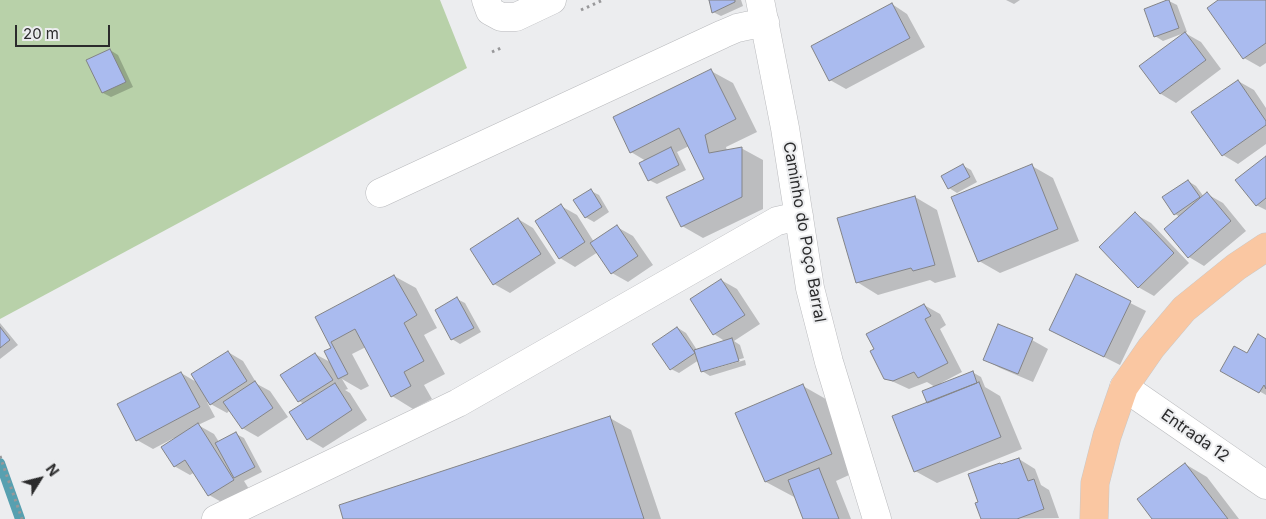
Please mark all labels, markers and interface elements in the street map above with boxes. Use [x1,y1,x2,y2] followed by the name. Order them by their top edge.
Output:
[18,15,112,47] scale bar
[23,24,59,43] text: 20 m
[779,140,829,324] street label: Caminho do Poço Barral
[1157,406,1233,466] street label: Entrada 12
[15,454,65,504] north arrow
[43,461,63,479] text: N

